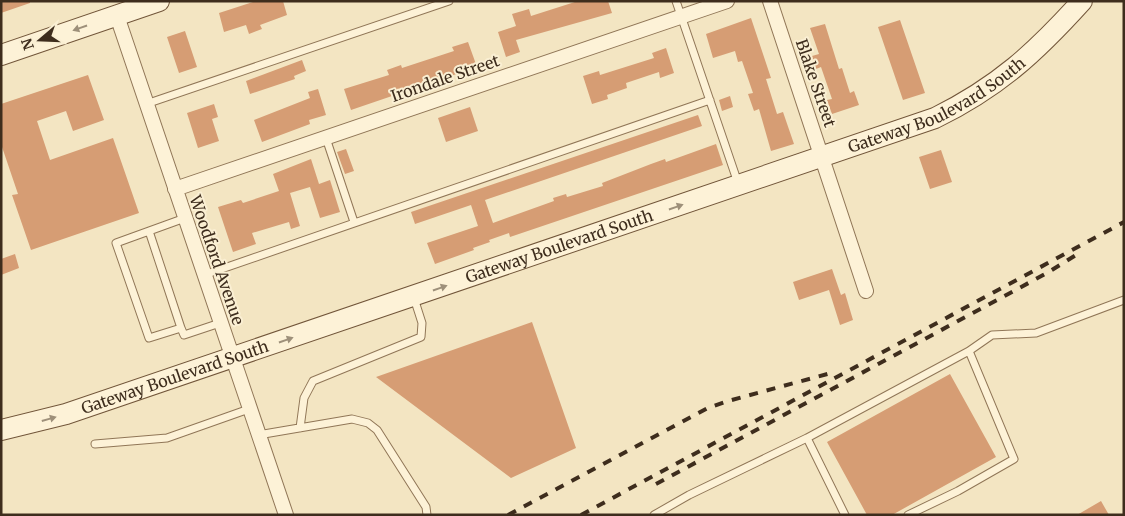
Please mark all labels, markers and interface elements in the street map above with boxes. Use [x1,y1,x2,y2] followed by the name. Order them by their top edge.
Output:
[15,15,65,65] north arrow
[72,25,87,32] one-way arrow
[17,36,38,52] text: N
[792,36,841,130] street label: Blake Street
[388,50,503,106] street label: Irondale Street
[845,52,1030,157] street label: Gateway Boulevard South
[185,192,249,327] street label: Woodford Avenue
[669,203,684,211] one-way arrow
[463,205,656,287] street label: Gateway Boulevard South
[432,284,447,291] one-way arrow
[79,336,272,418] street label: Gateway Boulevard South
[278,336,293,343] one-way arrow
[41,415,56,423] one-way arrow

